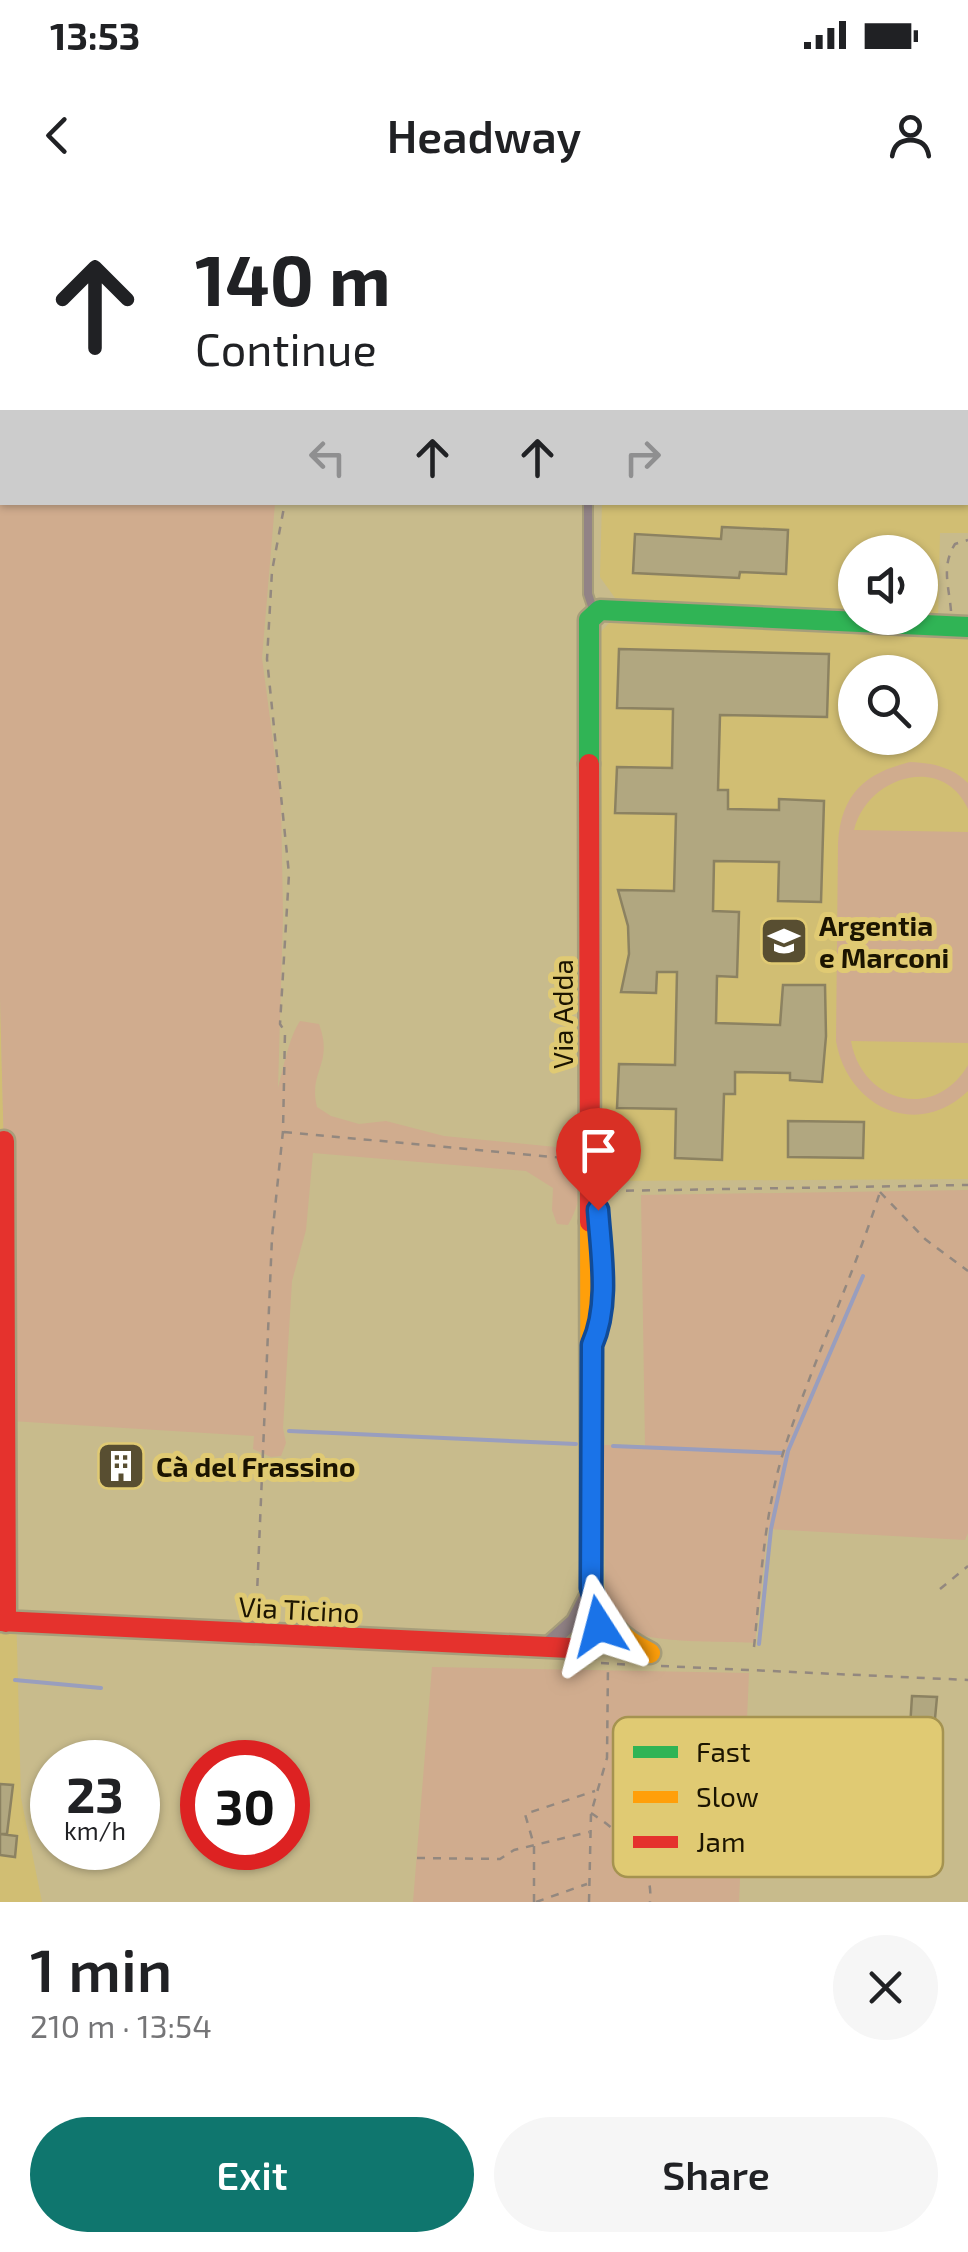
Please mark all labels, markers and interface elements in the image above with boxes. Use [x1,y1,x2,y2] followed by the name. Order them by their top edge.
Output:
[50,12,140,58] text: 13:53
[30,108,85,163] icon: back
[387,108,581,162] text: Headway
[883,108,938,163] icon: person
[195,236,391,320] text: 140 m
[30,240,160,370] icon: ahead
[195,321,377,375] text: Continue
[300,430,355,485] icon: left
[405,430,460,485] icon: ahead
[510,430,565,485] icon: ahead
[615,430,670,485] icon: right
[838,535,938,755] map controls
[838,535,938,635] button: sound
[838,655,938,755] button: search
[819,908,949,974] place label: Argentia e Marconi
[758,915,810,967] school or university icon: Argentia e Marconi
[545,959,579,1069] street label: Via Adda
[556,1108,641,1211] pin
[571,1123,626,1178] icon: arrive
[95,1440,147,1492] building icon: Cà del Frassino
[156,1449,355,1483] place label: Cà del Frassino
[547,1574,651,1678] position arrow
[238,1589,360,1629] street label: Via Ticino
[613,1717,943,1877] legend
[696,1734,751,1768] text: Fast
[180,1740,310,1870] speed limit sign: 30
[66,1763,124,1823] text: 23
[696,1779,759,1813] text: Slow
[64,1815,126,1845] text: km/h
[696,1824,745,1858] text: Jam
[30,1932,172,2004] text: 1 min
[833,1935,938,2040] button: close
[30,2006,212,2044] text: 210 m · 13:54
[30,2117,474,2232] button: Exit
[494,2117,938,2232] button: Share

